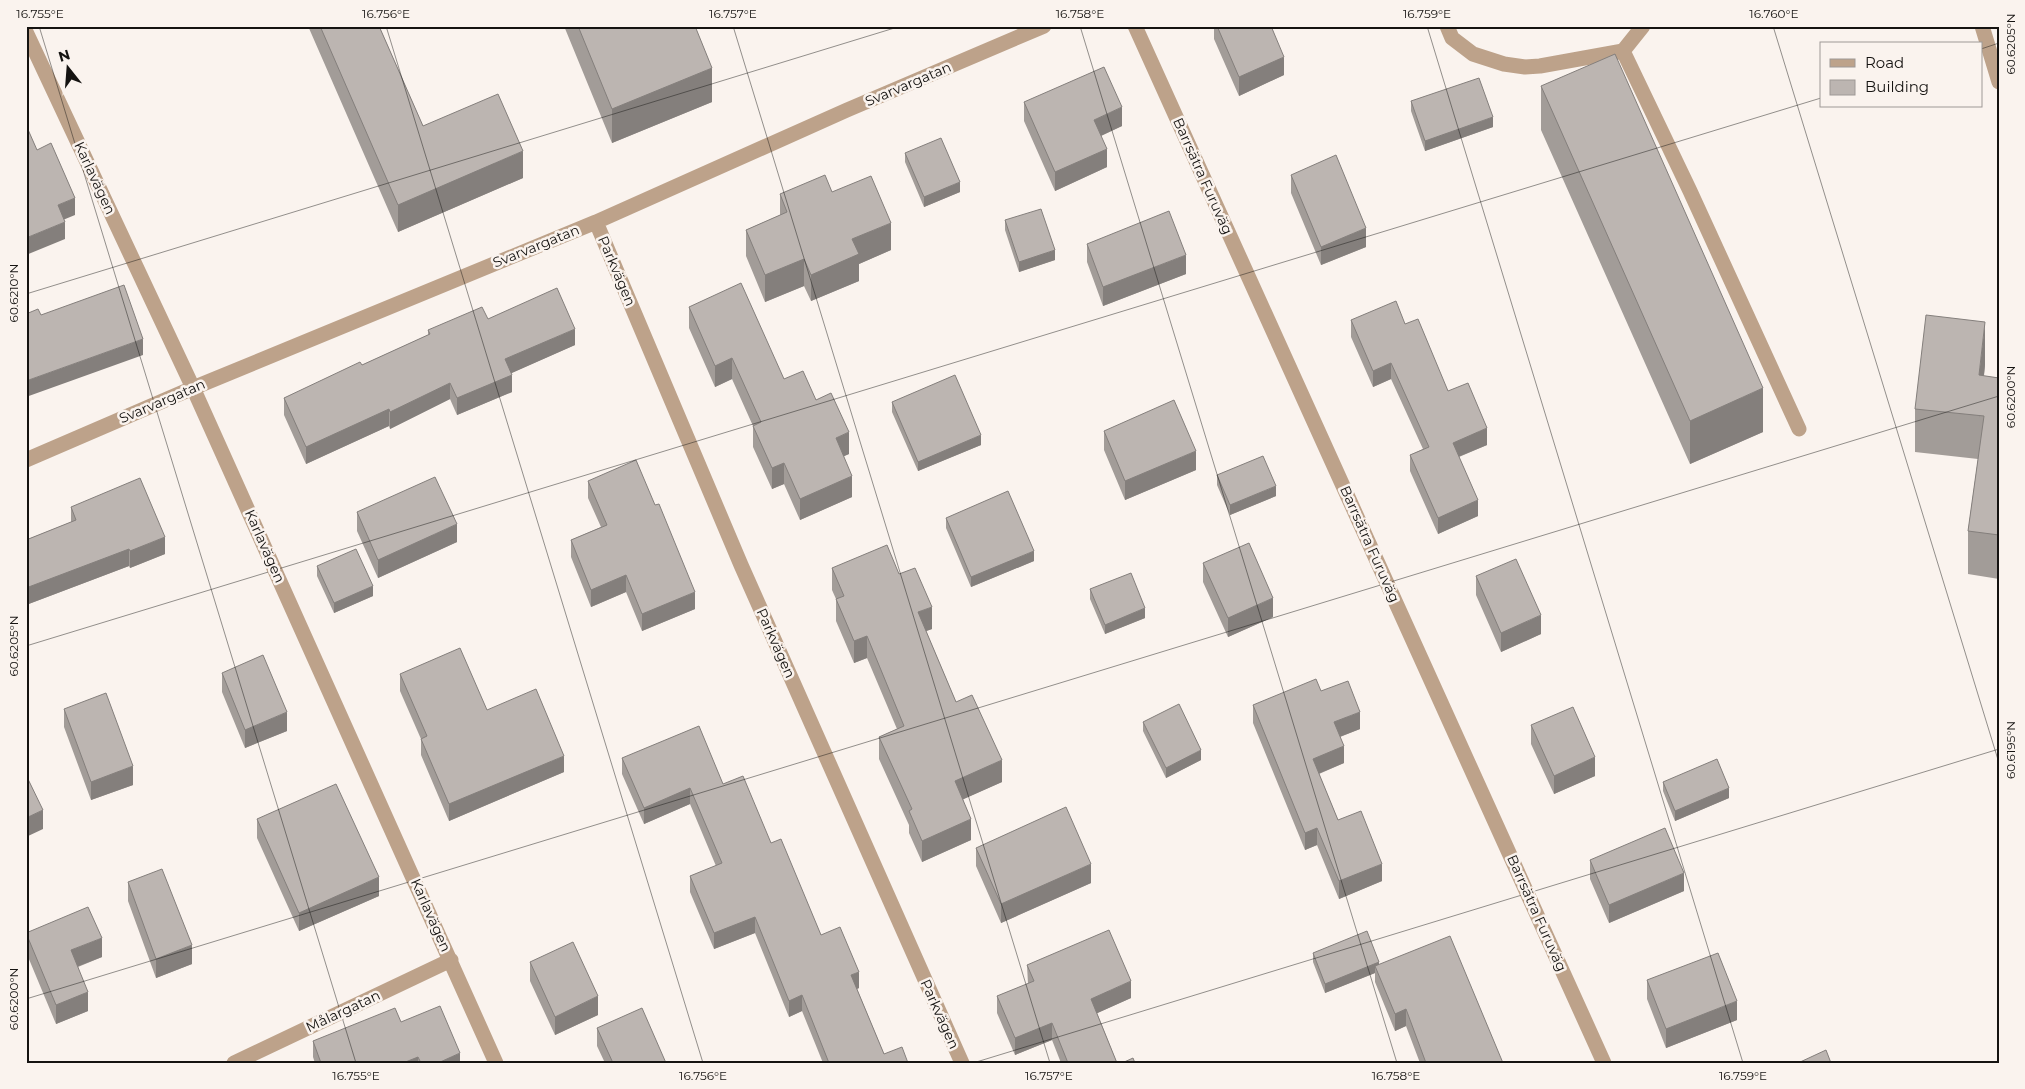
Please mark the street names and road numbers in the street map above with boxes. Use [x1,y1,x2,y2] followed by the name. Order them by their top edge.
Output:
[862,58,954,110] street label: Svarvargatan
[1169,115,1237,237] street label: Barrsätra Furuväg
[70,139,120,217] street label: Karlavägen
[490,220,582,272] street label: Svarvargatan
[594,233,640,309] street label: Parkvägen
[116,375,208,427] street label: Svarvargatan
[1336,483,1404,605] street label: Barrsätra Furuväg
[241,506,289,586] street label: Karlavägen
[753,605,799,681] street label: Parkvägen
[1503,852,1571,974] street label: Barrsätra Furuväg
[407,875,455,955] street label: Karlavägen
[917,976,963,1052] street label: Parkvägen
[303,986,383,1036] street label: Målargatan

